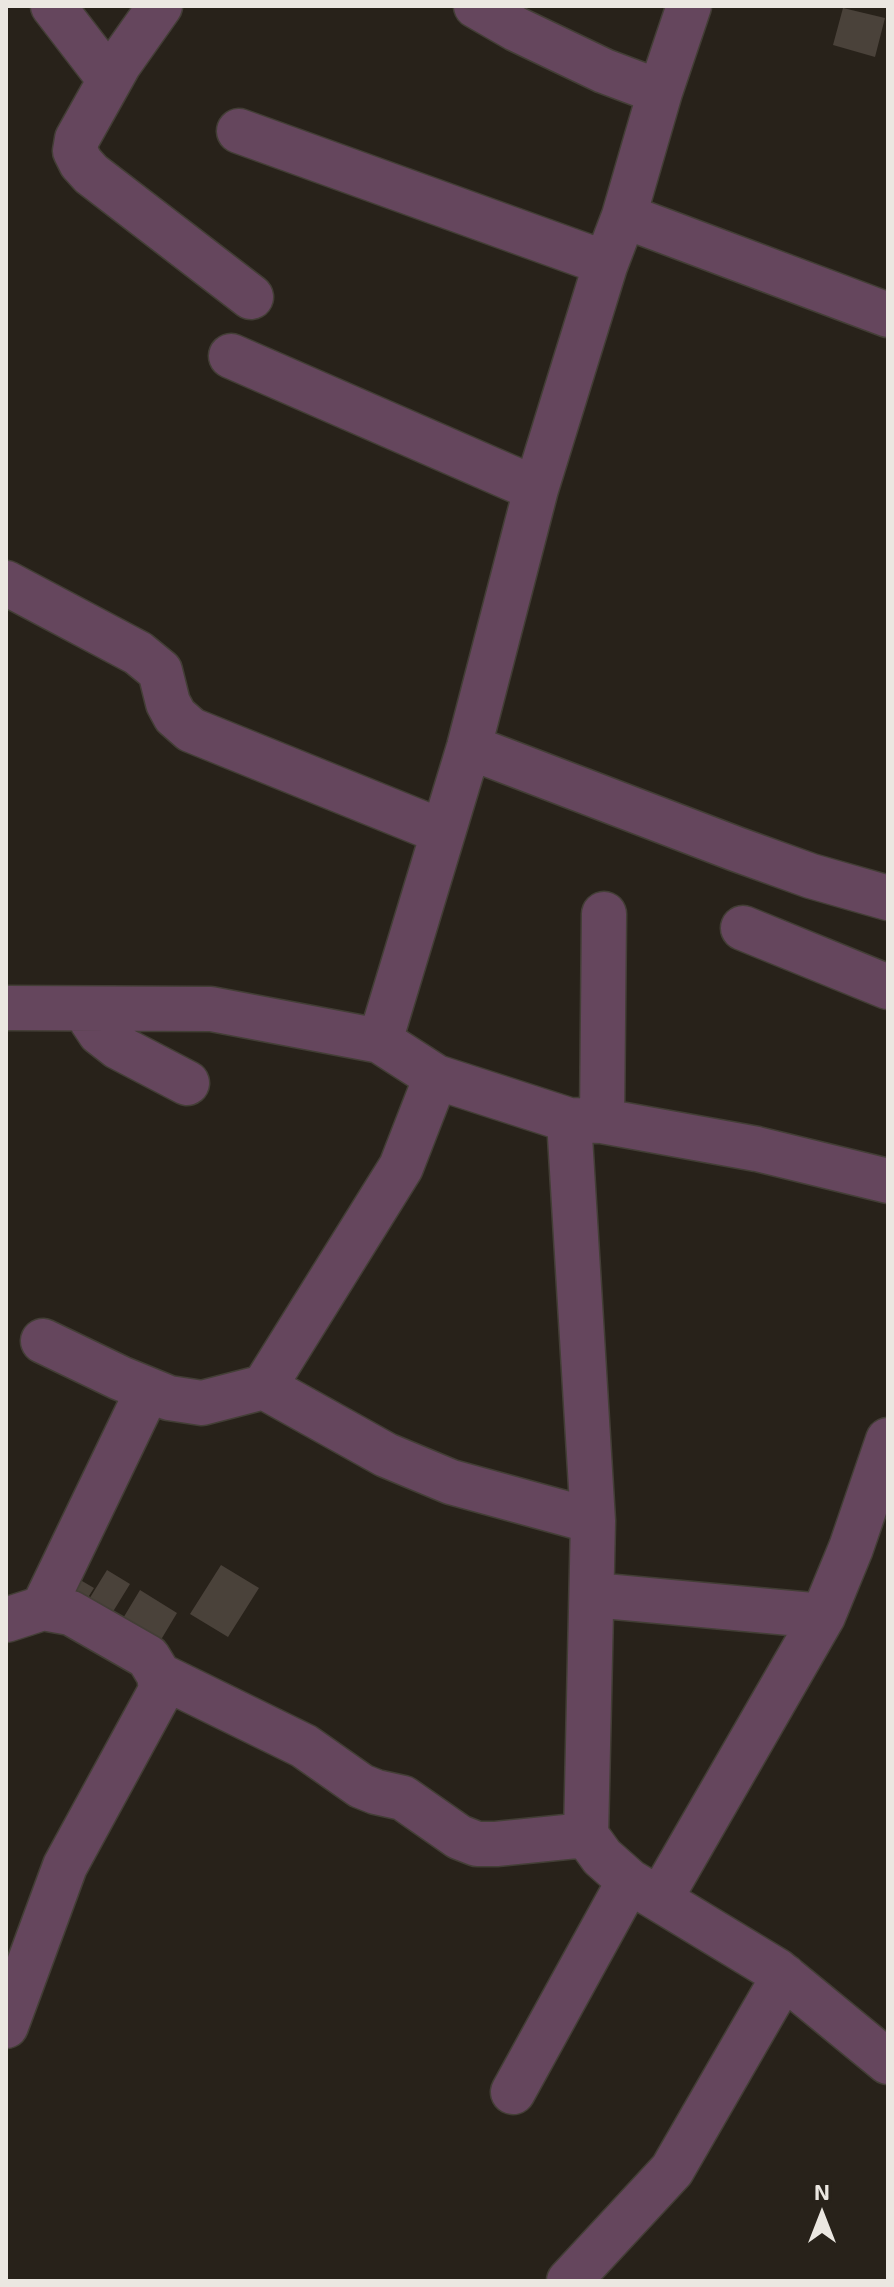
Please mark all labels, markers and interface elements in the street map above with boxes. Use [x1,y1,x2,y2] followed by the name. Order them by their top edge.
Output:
[782,2175,862,2255] north arrow
[814,2178,830,2204] text: N

